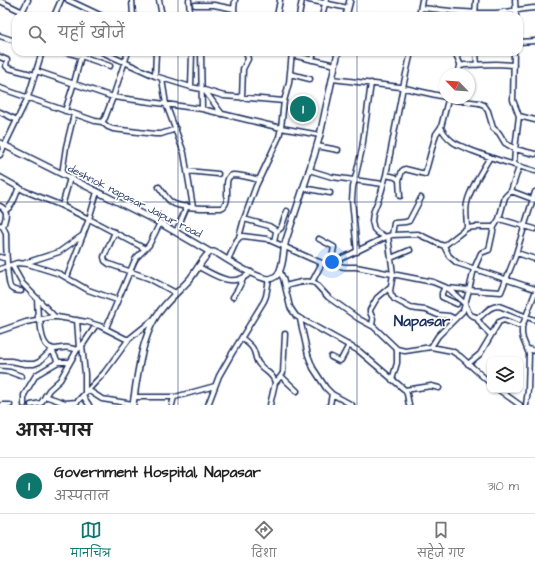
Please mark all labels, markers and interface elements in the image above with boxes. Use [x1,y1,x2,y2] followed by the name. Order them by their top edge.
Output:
[12,12,523,56] search box
[26,23,48,45] icon: search
[58,23,125,44] text: यहाँ खोजें
[439,68,475,104] north arrow
[290,94,316,124] pin: 1
[65,161,205,242] street label: deshnok napasar Jaipur road
[322,252,342,272] your location
[394,311,451,332] district label: Napasar
[487,357,523,393] map controls
[487,357,523,393] button: layers
[16,419,92,443] text: आस-पास
[54,462,261,483] text: Government Hospital, Napasar
[28,477,30,495] text: 1
[487,477,519,495] text: 310 m
[54,487,109,505] text: अस्पताल
[70,519,111,565] tab: मानचित्र
[252,519,277,565] tab: दिशा
[417,519,465,565] tab: सहेजे गए

